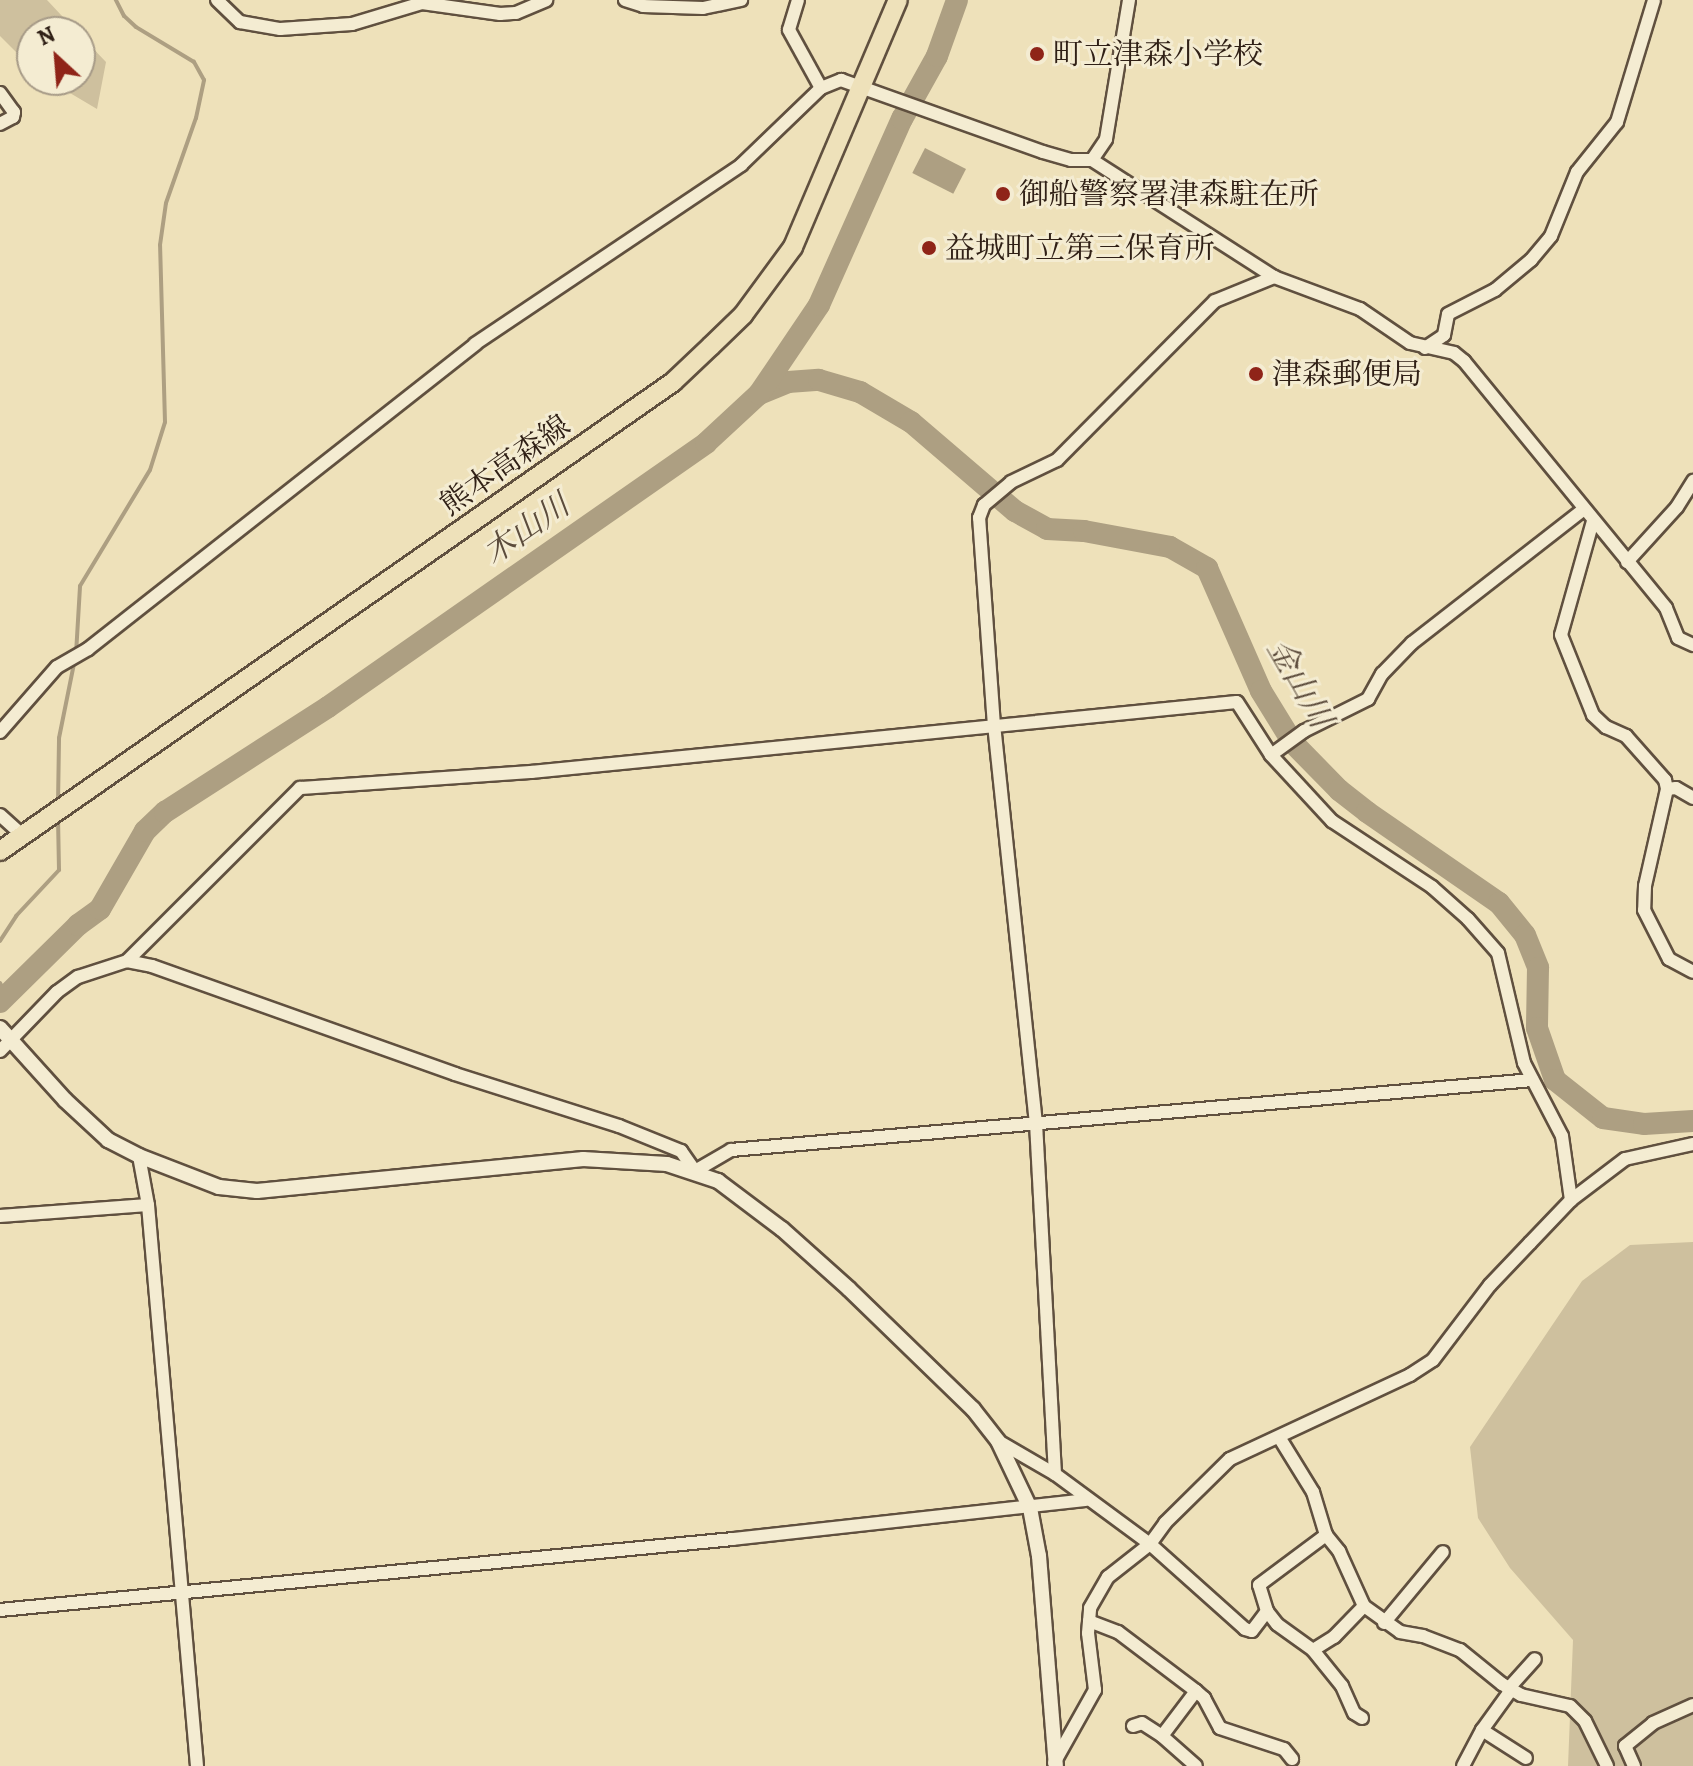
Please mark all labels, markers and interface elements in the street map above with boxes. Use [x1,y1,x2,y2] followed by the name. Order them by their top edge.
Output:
[16,16,96,96] north arrow
[33,19,60,53] text: N
[1053,36,1263,72] place label: 町立津森小学校
[1028,45,1046,63] marker: 町立津森小学校
[1019,176,1319,212] place label: 御船警察署津森駐在所
[994,185,1012,203] marker: 御船警察署津森駐在所
[945,230,1215,266] place label: 益城町立第三保育所
[920,239,938,257] marker: 益城町立第三保育所
[1272,356,1422,392] place label: 津森郵便局
[1247,365,1265,383] marker: 津森郵便局
[433,407,577,523] street label: 熊本高森線
[476,486,576,572] water label: 木山川
[1259,632,1341,734] water label: 金山川

